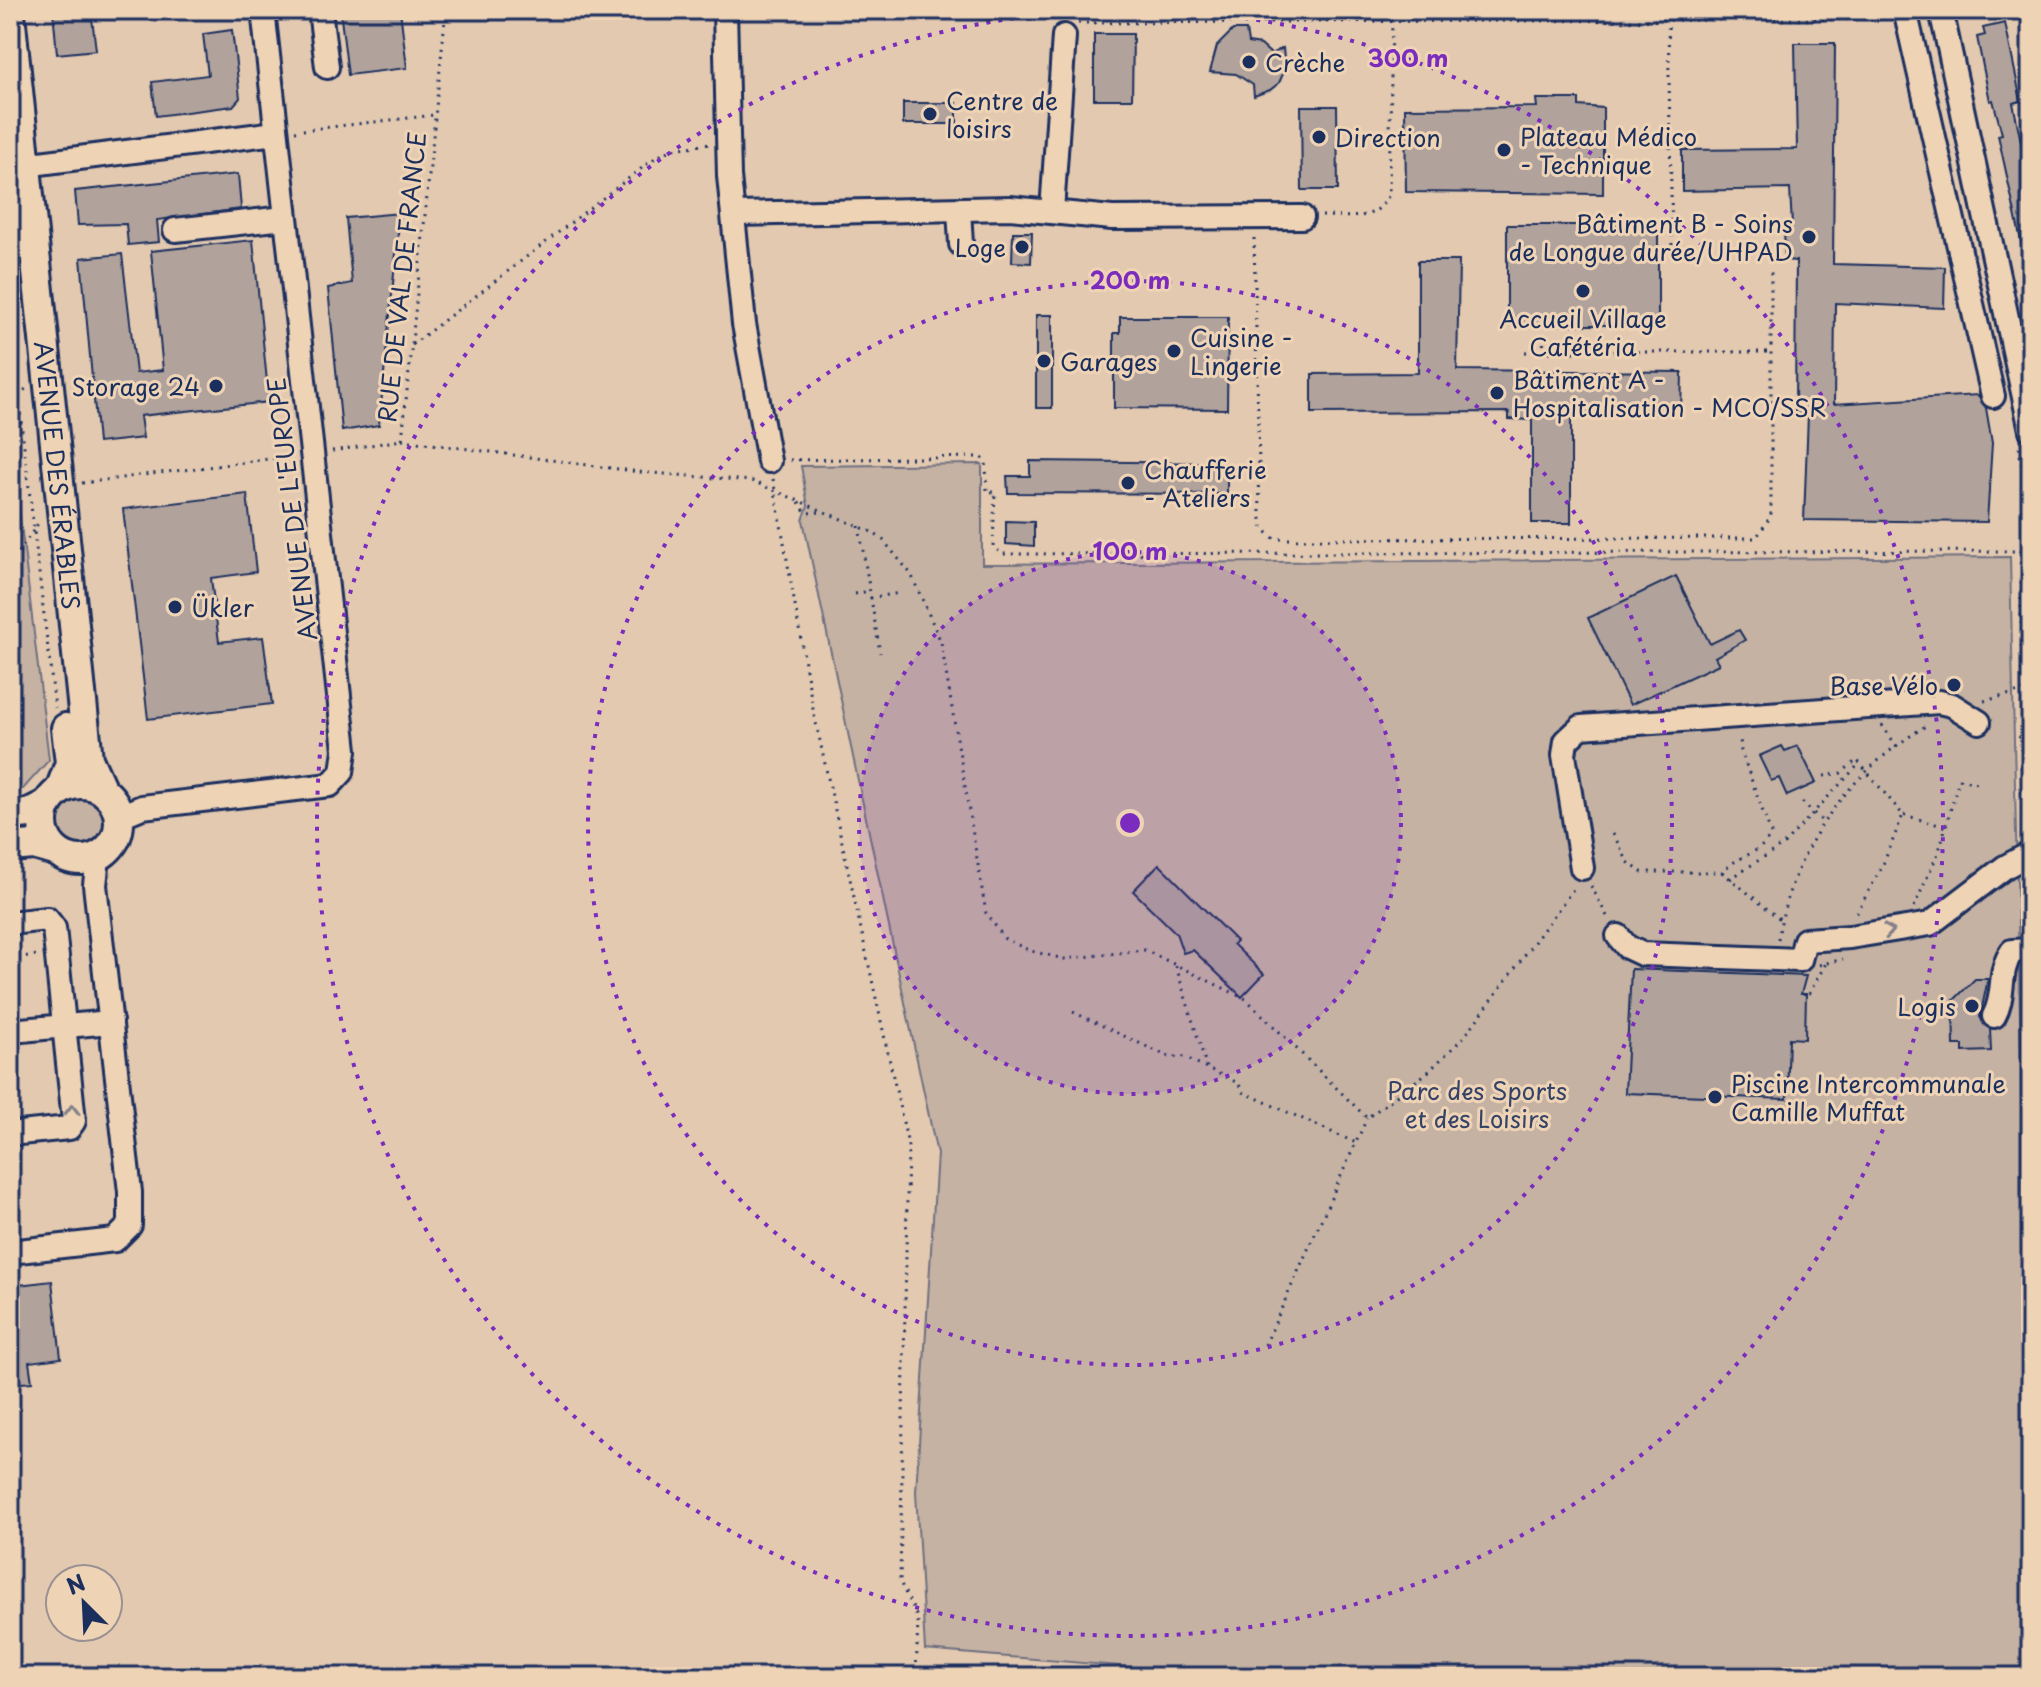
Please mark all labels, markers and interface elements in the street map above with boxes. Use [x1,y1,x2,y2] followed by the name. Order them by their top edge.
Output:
[1367,39,1449,75] text: 300 m
[1265,44,1345,80] place label: Crèche
[1240,53,1258,71] marker: Crèche
[946,82,1058,146] place label: Centre de loisirs
[921,105,939,123] marker: Centre de loisirs
[1520,118,1697,182] place label: Plateau Médico - Technique
[1335,119,1441,155] place label: Direction
[1310,128,1328,146] marker: Direction
[368,130,434,424] street label: RUE DE VAL DE FRANCE
[1495,141,1513,159] marker: Plateau Médico - Technique
[1509,205,1793,269] place label: Bâtiment B - Soins de Longue durée/UHPAD
[1800,228,1818,246] marker: Bâtiment B - Soins de Longue durée/UHPAD
[955,229,1006,265] place label: Loge
[1013,238,1031,256] marker: Loge
[1090,261,1170,297] text: 200 m
[1574,282,1592,300] marker: Accueil Village Cafétéria
[1499,300,1667,364] place label: Accueil Village Cafétéria
[1190,319,1293,383] place label: Cuisine - Lingerie
[26,339,90,612] street label: AVENUE DES ÉRABLES
[1165,342,1183,360] marker: Cuisine - Lingerie
[1060,343,1158,379] place label: Garages
[1035,352,1053,370] marker: Garages
[1513,361,1827,425] place label: Bâtiment A - Hospitalisation - MCO/SSR
[72,368,200,404] place label: Storage 24
[257,375,325,643] street label: AVENUE DE L'EUROPE
[207,377,225,395] marker: Storage 24
[1488,384,1506,402] marker: Bâtiment A - Hospitalisation - MCO/SSR
[1144,451,1267,515] place label: Chaufferie - Ateliers
[1119,474,1137,492] marker: Chaufferie - Ateliers
[1093,532,1167,568] text: 100 m
[191,589,255,625] place label: Ükler
[166,598,184,616] marker: Ükler
[1829,667,1938,703] place label: Base Vélo
[1945,676,1963,694] marker: Base Vélo
[1116,809,1144,837] centre of rings
[1882,923,1896,940] one-way arrow
[1897,988,1956,1024] place label: Logis
[1963,997,1981,1015] marker: Logis
[1731,1065,2006,1129] place label: Piscine Intercommunale Camille Muffat
[1387,1072,1567,1136] park label: Parc des Sports et des Loisirs
[1706,1088,1724,1106] marker: Piscine Intercommunale Camille Muffat
[63,1104,81,1116] one-way arrow
[44,1563,124,1643] north arrow
[61,1565,90,1602] text: N

